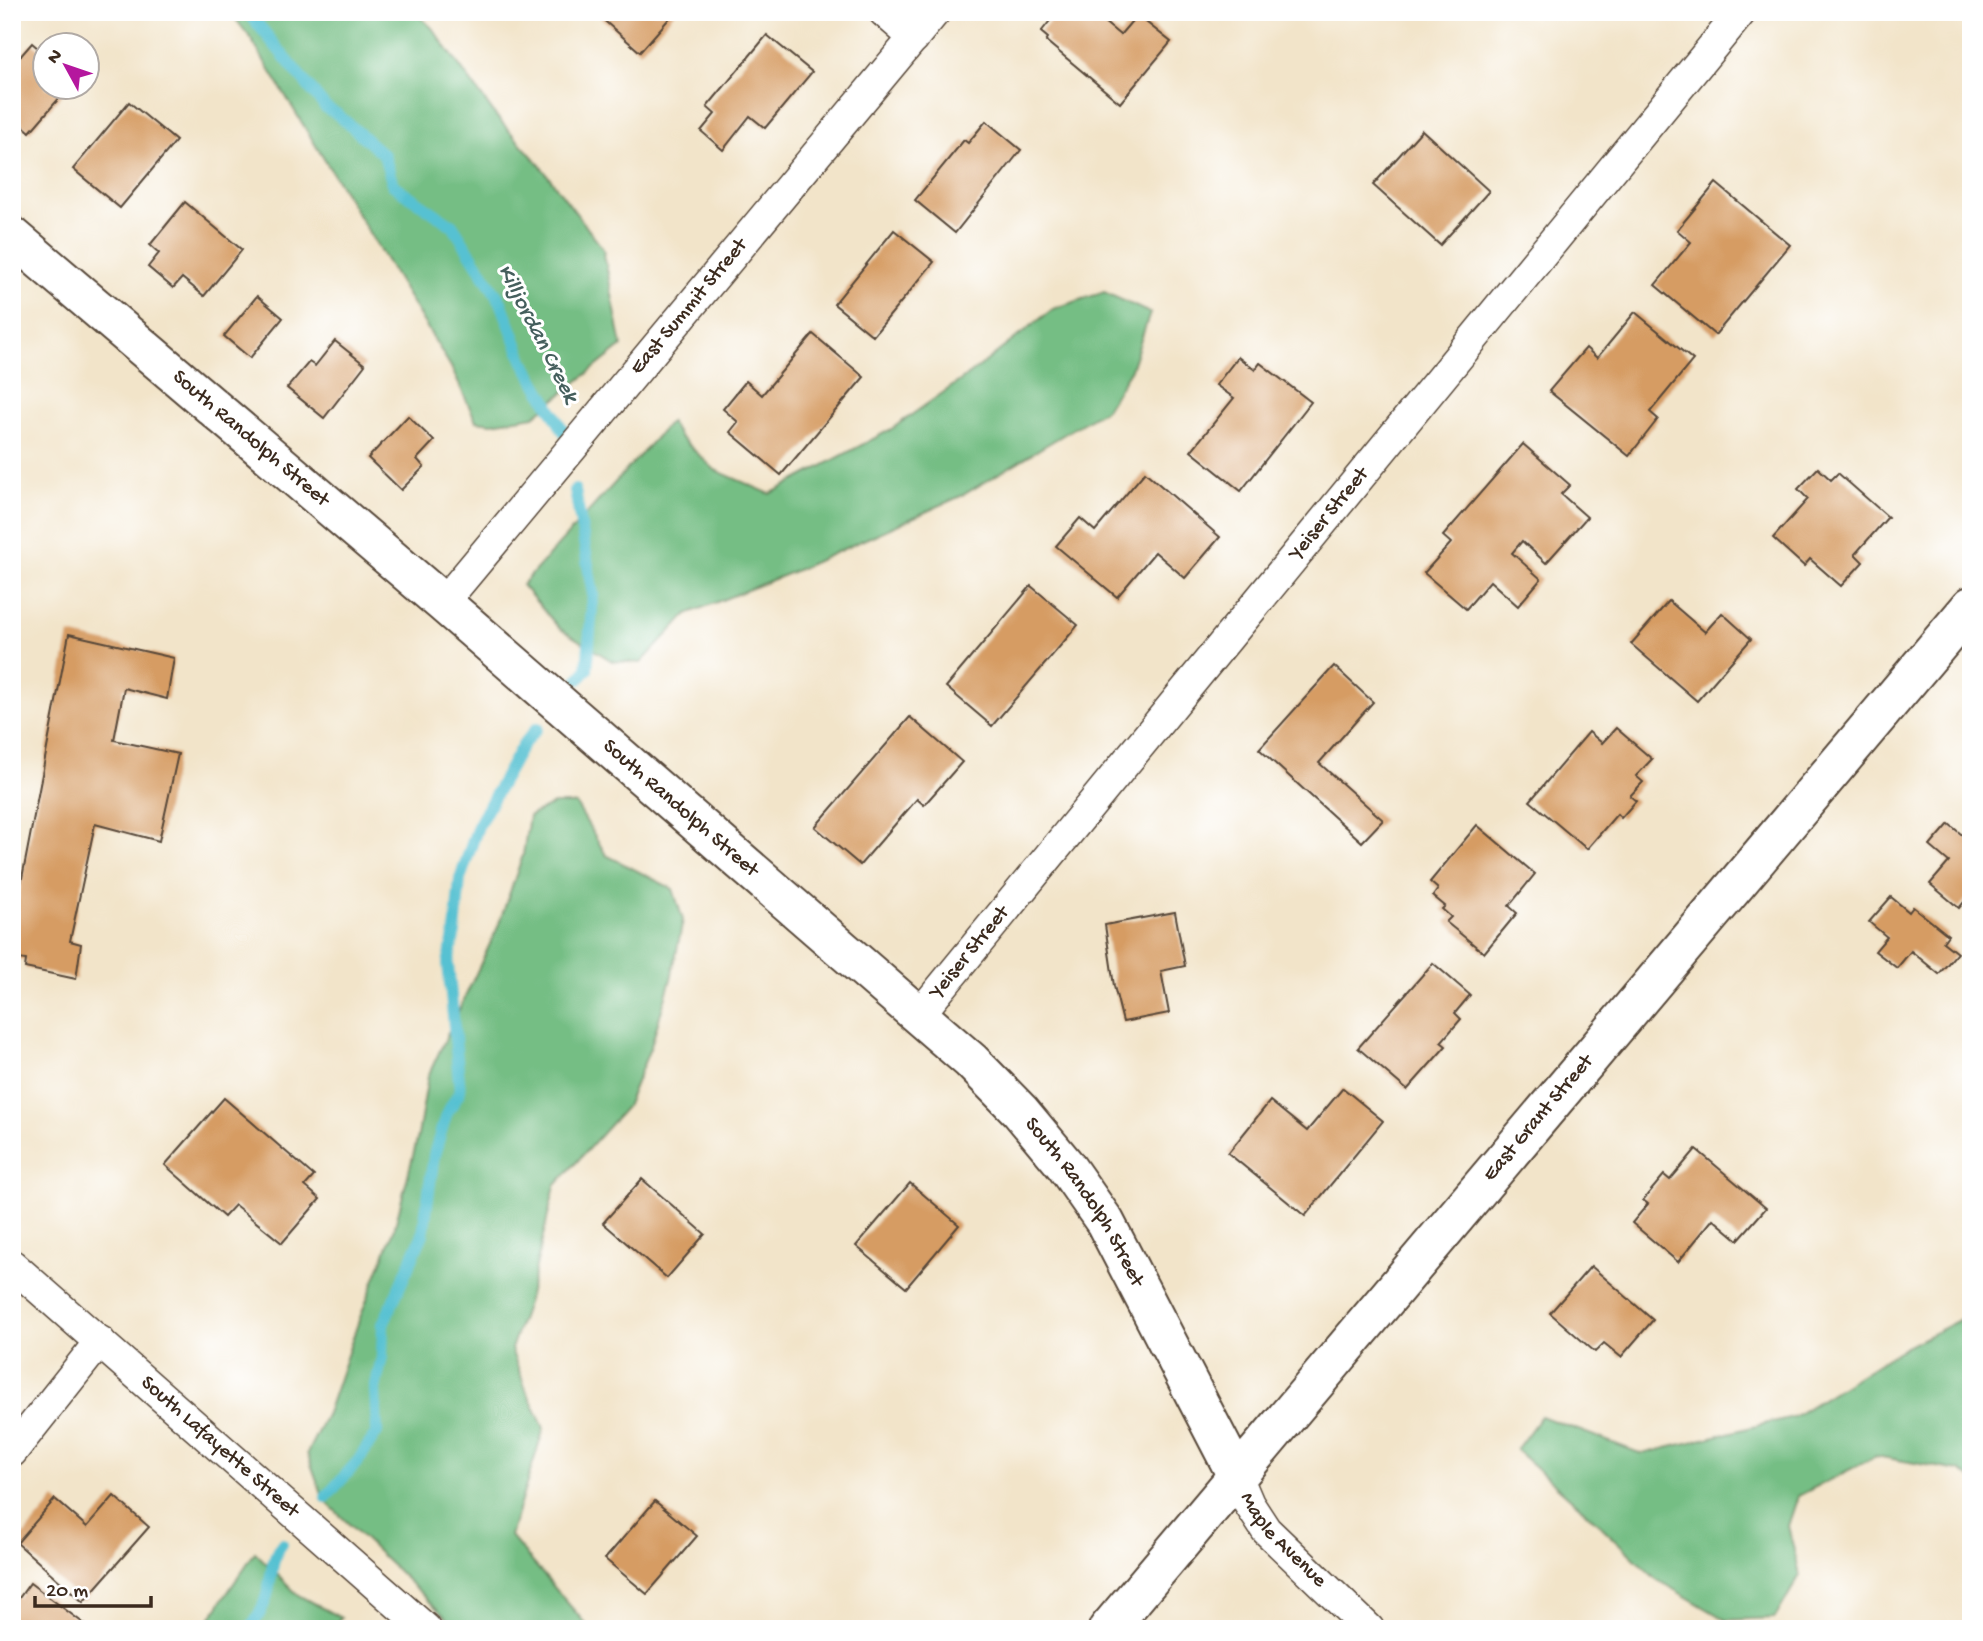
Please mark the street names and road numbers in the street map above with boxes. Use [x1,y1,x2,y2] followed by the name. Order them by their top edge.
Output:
[625,232,755,380] street label: East Summit Street
[167,365,336,514] street label: South Randolph Street
[1283,461,1376,567] street label: Yeiser Street
[597,734,765,885] street label: South Randolph Street
[923,899,1017,1005] street label: Yeiser Street
[1478,1048,1601,1187] street label: East Grant Street
[1019,1113,1150,1293] street label: South Randolph Street
[135,1371,306,1525] street label: South Lafayette Street
[1233,1489,1332,1594] street label: Maple Avenue

